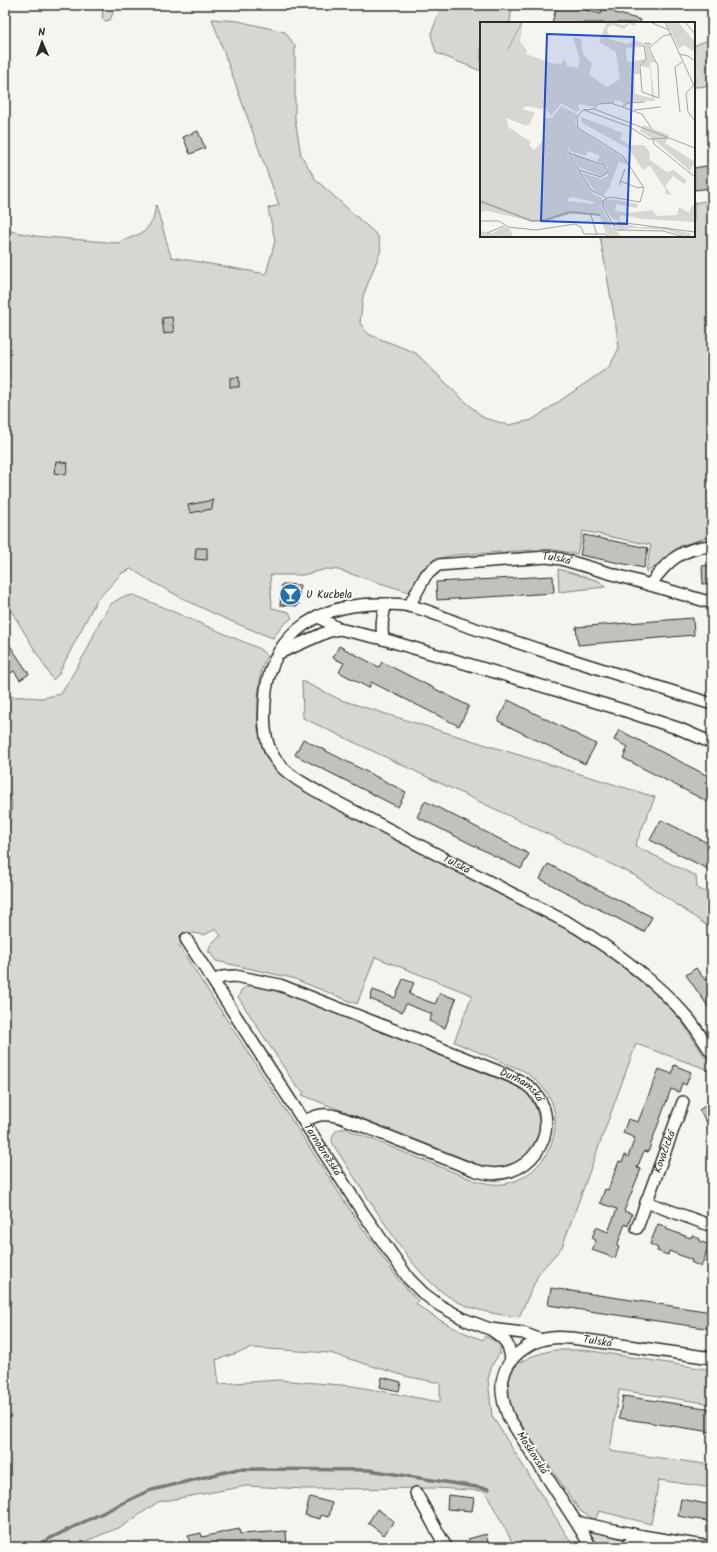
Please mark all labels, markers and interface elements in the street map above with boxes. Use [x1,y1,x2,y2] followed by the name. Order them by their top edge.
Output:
[22,22,62,62] north arrow
[480,22,695,237] inset map
[38,24,46,42] text: N
[542,548,575,571] street label: Tulská
[277,582,303,608] bar icon: U Kucbela
[306,586,352,604] place label: U Kucbela
[439,850,475,880] street label: Tulská
[497,1064,549,1107] street label: Durhamská
[298,1120,347,1181] street label: Tarnobrežská
[649,1126,681,1176] street label: Kovačická
[582,1331,615,1353] street label: Tulská
[511,1428,554,1480] street label: Moskovská

